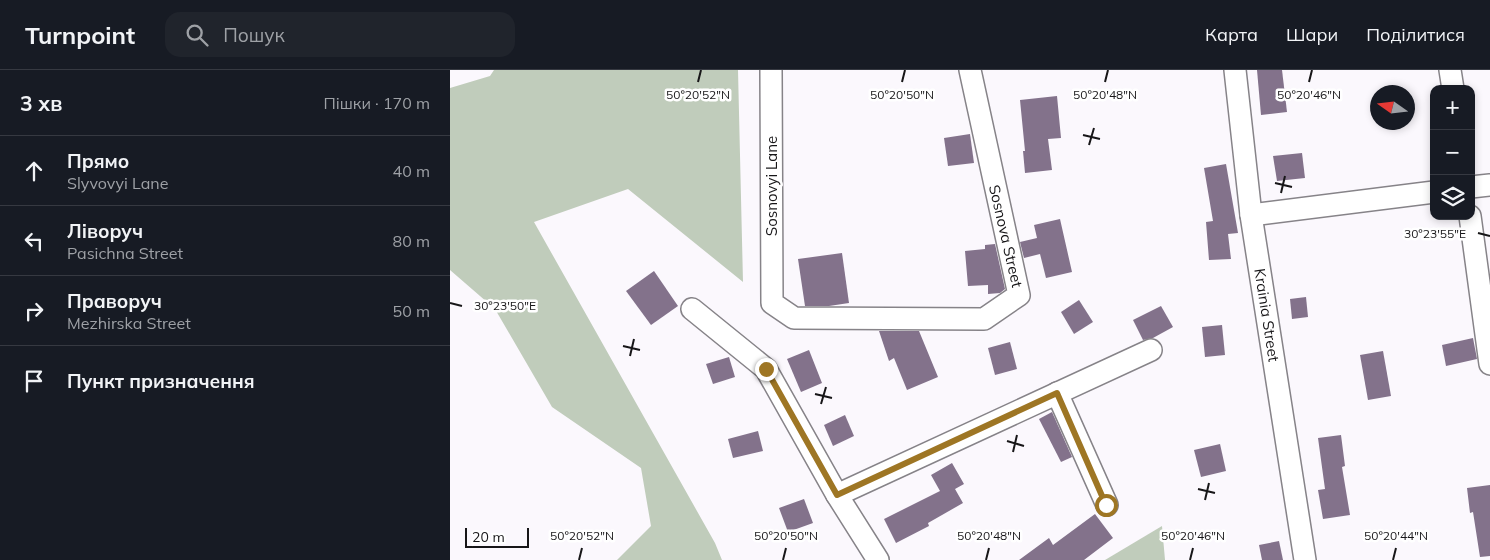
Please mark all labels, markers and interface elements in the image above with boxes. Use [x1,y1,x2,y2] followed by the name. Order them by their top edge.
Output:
[165,12,515,57] search box
[25,20,135,50] text: Turnpoint
[183,21,211,49] icon: search
[223,23,285,47] text: Пошук
[1205,23,1258,46] text: Карта
[1286,23,1338,46] text: Шари
[1366,23,1465,46] text: Поділитися
[1370,85,1415,130] north arrow
[1430,85,1475,220] map controls
[1430,85,1475,130] button: +
[666,87,730,102] text: 50°20'52"N
[870,87,934,102] text: 50°20'50"N
[1073,87,1137,102] text: 50°20'48"N
[1277,87,1341,102] text: 50°20'46"N
[20,90,62,116] text: 3 хв
[324,93,430,113] text: Пішки · 170 m
[1430,130,1475,175] button: −
[762,136,781,236] street label: Sosnovyi Lane
[67,149,129,173] text: Прямо
[20,157,48,185] icon: ahead
[393,161,430,181] text: 40 m
[67,173,168,193] text: Slyvovyi Lane
[1430,175,1475,220] button: layers
[985,183,1027,289] street label: Sosnova Street
[67,219,143,243] text: Ліворуч
[1404,226,1466,241] text: 30°23'55"E
[20,227,48,255] icon: left
[393,231,430,251] text: 80 m
[67,243,183,263] text: Pasichna Street
[1250,267,1284,363] street label: Krainia Street
[67,289,162,313] text: Праворуч
[20,297,48,325] icon: right
[474,298,536,313] text: 30°23'50"E
[393,301,430,321] text: 50 m
[67,313,191,333] text: Mezhirska Street
[755,358,778,381] route end
[20,367,48,395] icon: arrive
[67,369,255,393] text: Пункт призначення
[1095,494,1118,517] route start
[465,525,529,548] scale bar
[472,528,505,546] text: 20 m
[550,528,614,543] text: 50°20'52"N
[754,528,818,543] text: 50°20'50"N
[957,528,1021,543] text: 50°20'48"N
[1161,528,1225,543] text: 50°20'46"N
[1364,528,1428,543] text: 50°20'44"N

